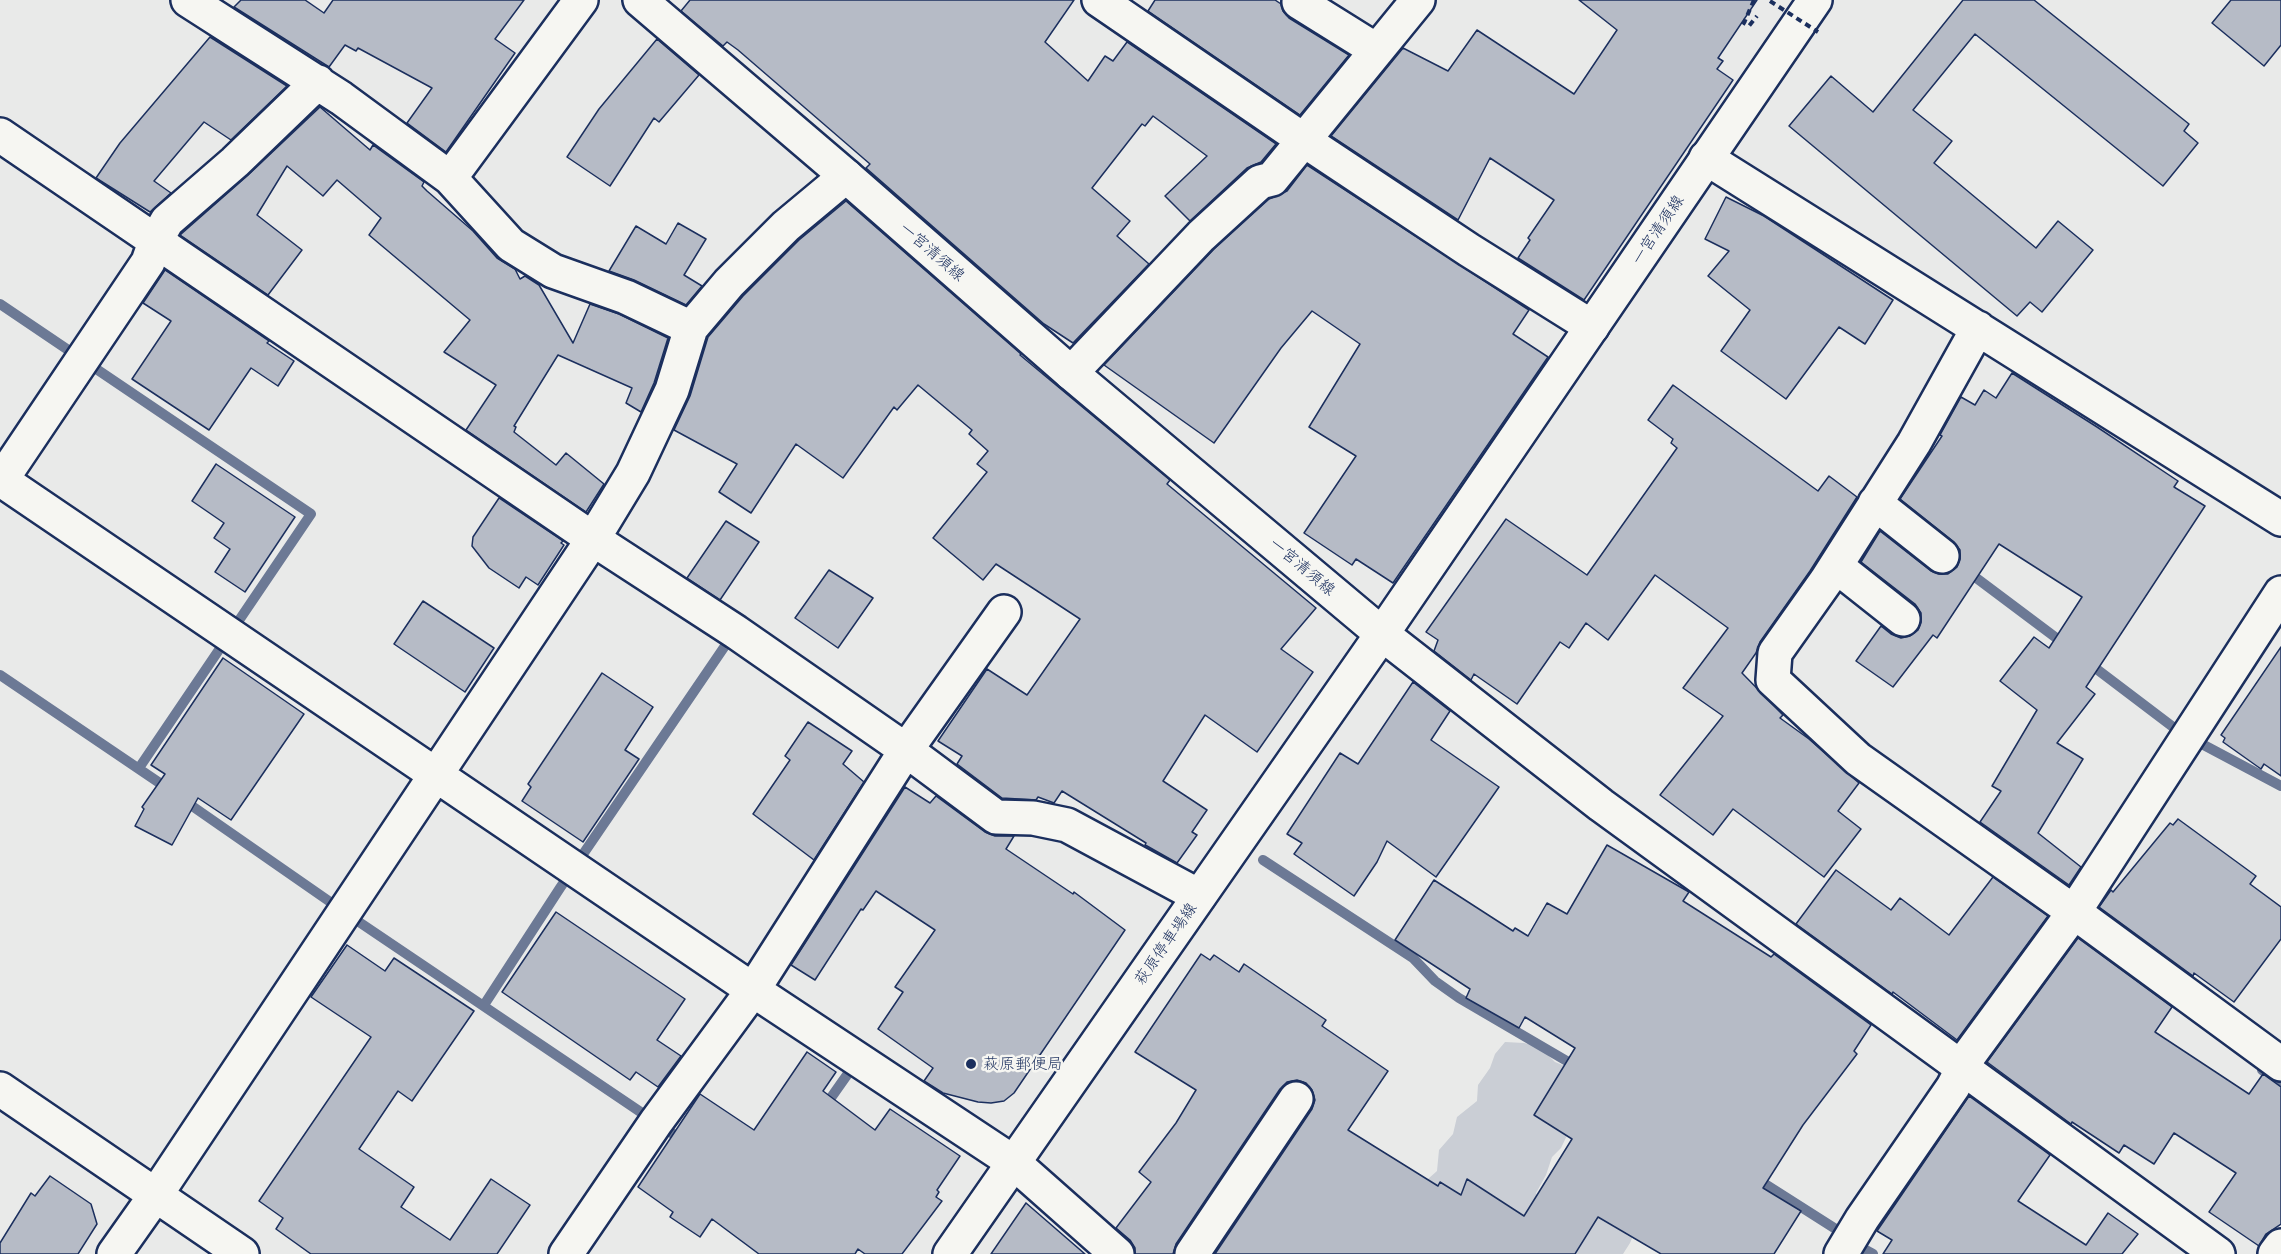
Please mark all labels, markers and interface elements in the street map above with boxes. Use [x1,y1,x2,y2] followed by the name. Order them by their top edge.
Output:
[1628,191,1688,269] street label: 一宮清須線
[896,219,968,285] street label: 一宮清須線
[1265,534,1339,600] street label: 一宮清須線
[1131,899,1201,989] street label: 萩原停車場線
[983,1054,1063,1074] place label: 萩原郵便局
[964,1057,978,1071] marker: 萩原郵便局

